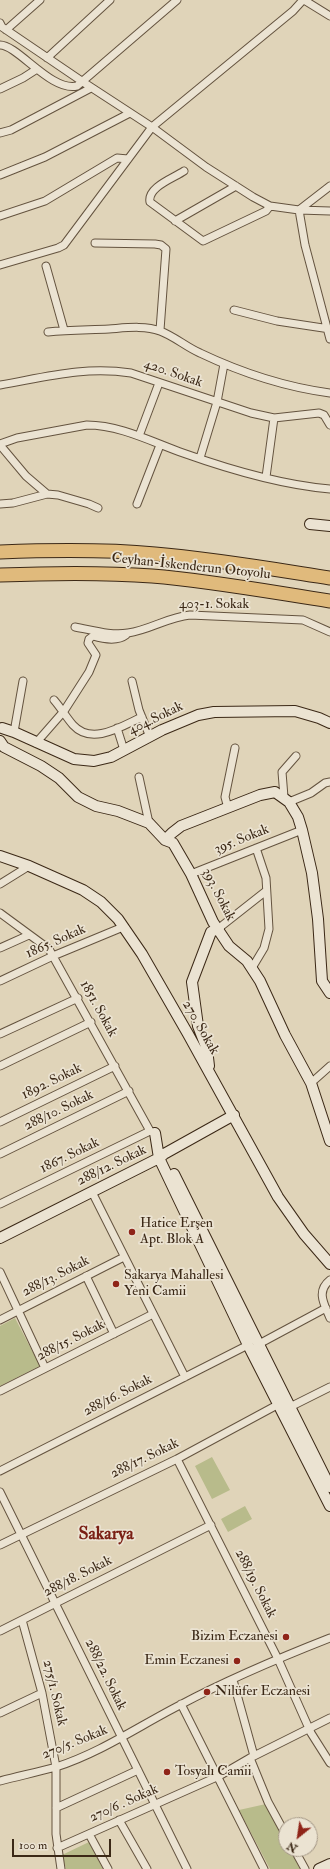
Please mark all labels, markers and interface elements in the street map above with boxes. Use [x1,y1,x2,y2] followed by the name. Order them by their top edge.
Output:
[141,356,205,392] street label: 420. Sokak
[111,550,271,584] street label: Ceyhan-İskenderun Otoyolu
[179,597,249,613] street label: 403-1. Sokak
[126,699,186,739] street label: 404.Sokak
[212,821,272,859] street label: 395. Sokak
[198,866,238,924] street label: 393. Sokak
[23,921,89,963] street label: 1865. Sokak
[76,978,120,1040] street label: 1851. Sokak
[178,998,222,1058] street label: 270. Sokak
[19,1060,85,1104] street label: 1892. Sokak
[22,1087,96,1135] street label: 288/10. Sokak
[38,1134,102,1178] street label: 1867. Sokak
[75,1142,149,1190] street label: 288/12. Sokak
[140,1216,213,1248] place label: Hatice Erşen Apt. Blok A
[127,1227,137,1237] marker: Hatice Erşen Apt. Blok A
[19,1253,93,1301] street label: 288/13. Sokak
[124,1268,224,1300] place label: Sakarya Mahallesi Yeni Camii
[111,1279,121,1289] marker: Sakarya Mahallesi Yeni Camii
[34,1317,108,1365] street label: 288/15. Sokak
[81,1371,155,1421] street label: 288/16. Sokak
[108,1435,182,1483] street label: 288/17. Sokak
[78,1524,134,1546] district label: Sakarya
[230,1547,280,1621] street label: 288/19. Sokak
[41,1553,115,1601] street label: 288/18. Sokak
[191,1629,278,1645] place label: Bizim Eczanesi
[281,1632,291,1642] marker: Bizim Eczanesi
[81,1637,129,1713] street label: 288/22. Sokak
[144,1653,229,1669] place label: Emin Eczanesi
[232,1656,242,1666] marker: Emin Eczanesi
[38,1658,70,1728] street label: 275/1. Sokak
[215,1684,310,1700] place label: Nilüfer Eczanesi
[202,1687,212,1697] marker: Nilüfer Eczanesi
[40,1722,110,1764] street label: 270/5. Sokak
[175,1764,252,1780] place label: Tosyalı Camii
[162,1767,172,1777] marker: Tosyalı Camii
[87,1781,161,1827] street label: 270/6 . Sokak
[278,1817,318,1857] north arrow
[14,1831,113,1857] scale bar
[19,1838,47,1853] text: 100 m
[285,1839,300,1855] text: N

